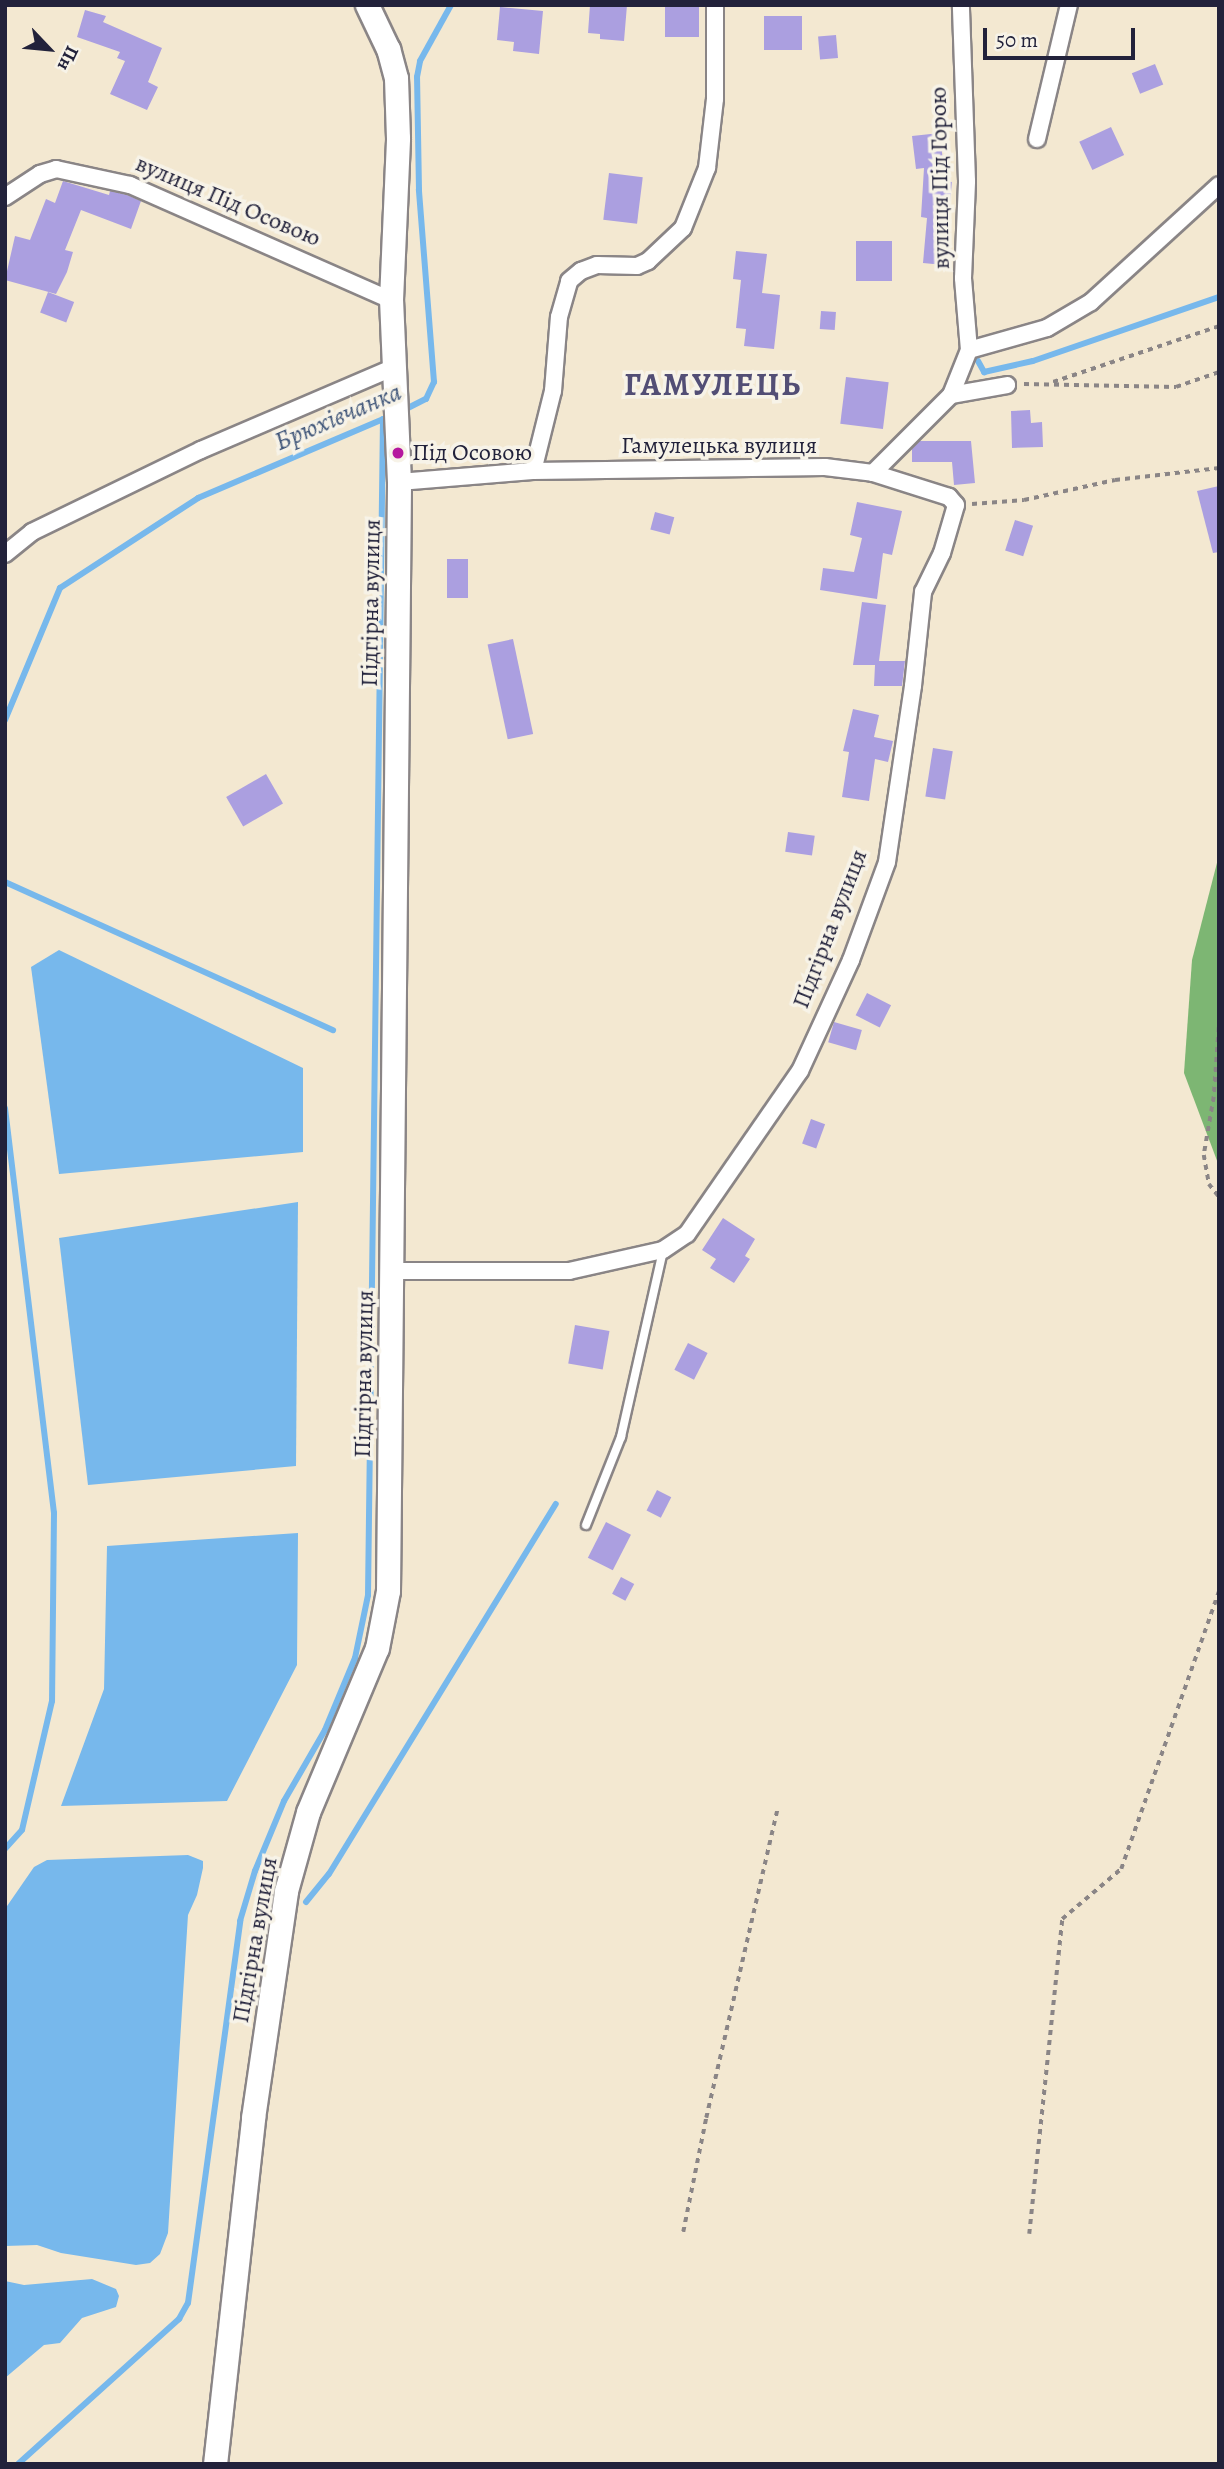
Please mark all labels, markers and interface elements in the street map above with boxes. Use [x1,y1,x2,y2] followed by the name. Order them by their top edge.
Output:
[14,14,84,84] north arrow
[986,14,1138,58] scale bar
[996,26,1038,54] text: 50 m
[51,41,85,75] text: Пн
[924,86,956,270] street label: вулиця Під Горою
[131,149,325,253] street label: вулиця Під Осовою
[625,365,801,403] district label: ГАМУЛЕЦЬ
[270,376,406,458] water label: Брюхівчанка
[621,432,817,460] street label: Гамулецька вулиця
[412,439,532,467] place label: Під Осовою
[390,445,406,461] marker: Під Осовою
[355,519,387,687] street label: Підгірна вулиця
[787,846,873,1012] street label: Підгірна вулиця
[348,1290,380,1458] street label: Підгірна вулиця
[226,1855,284,2025] street label: Підгірна вулиця

